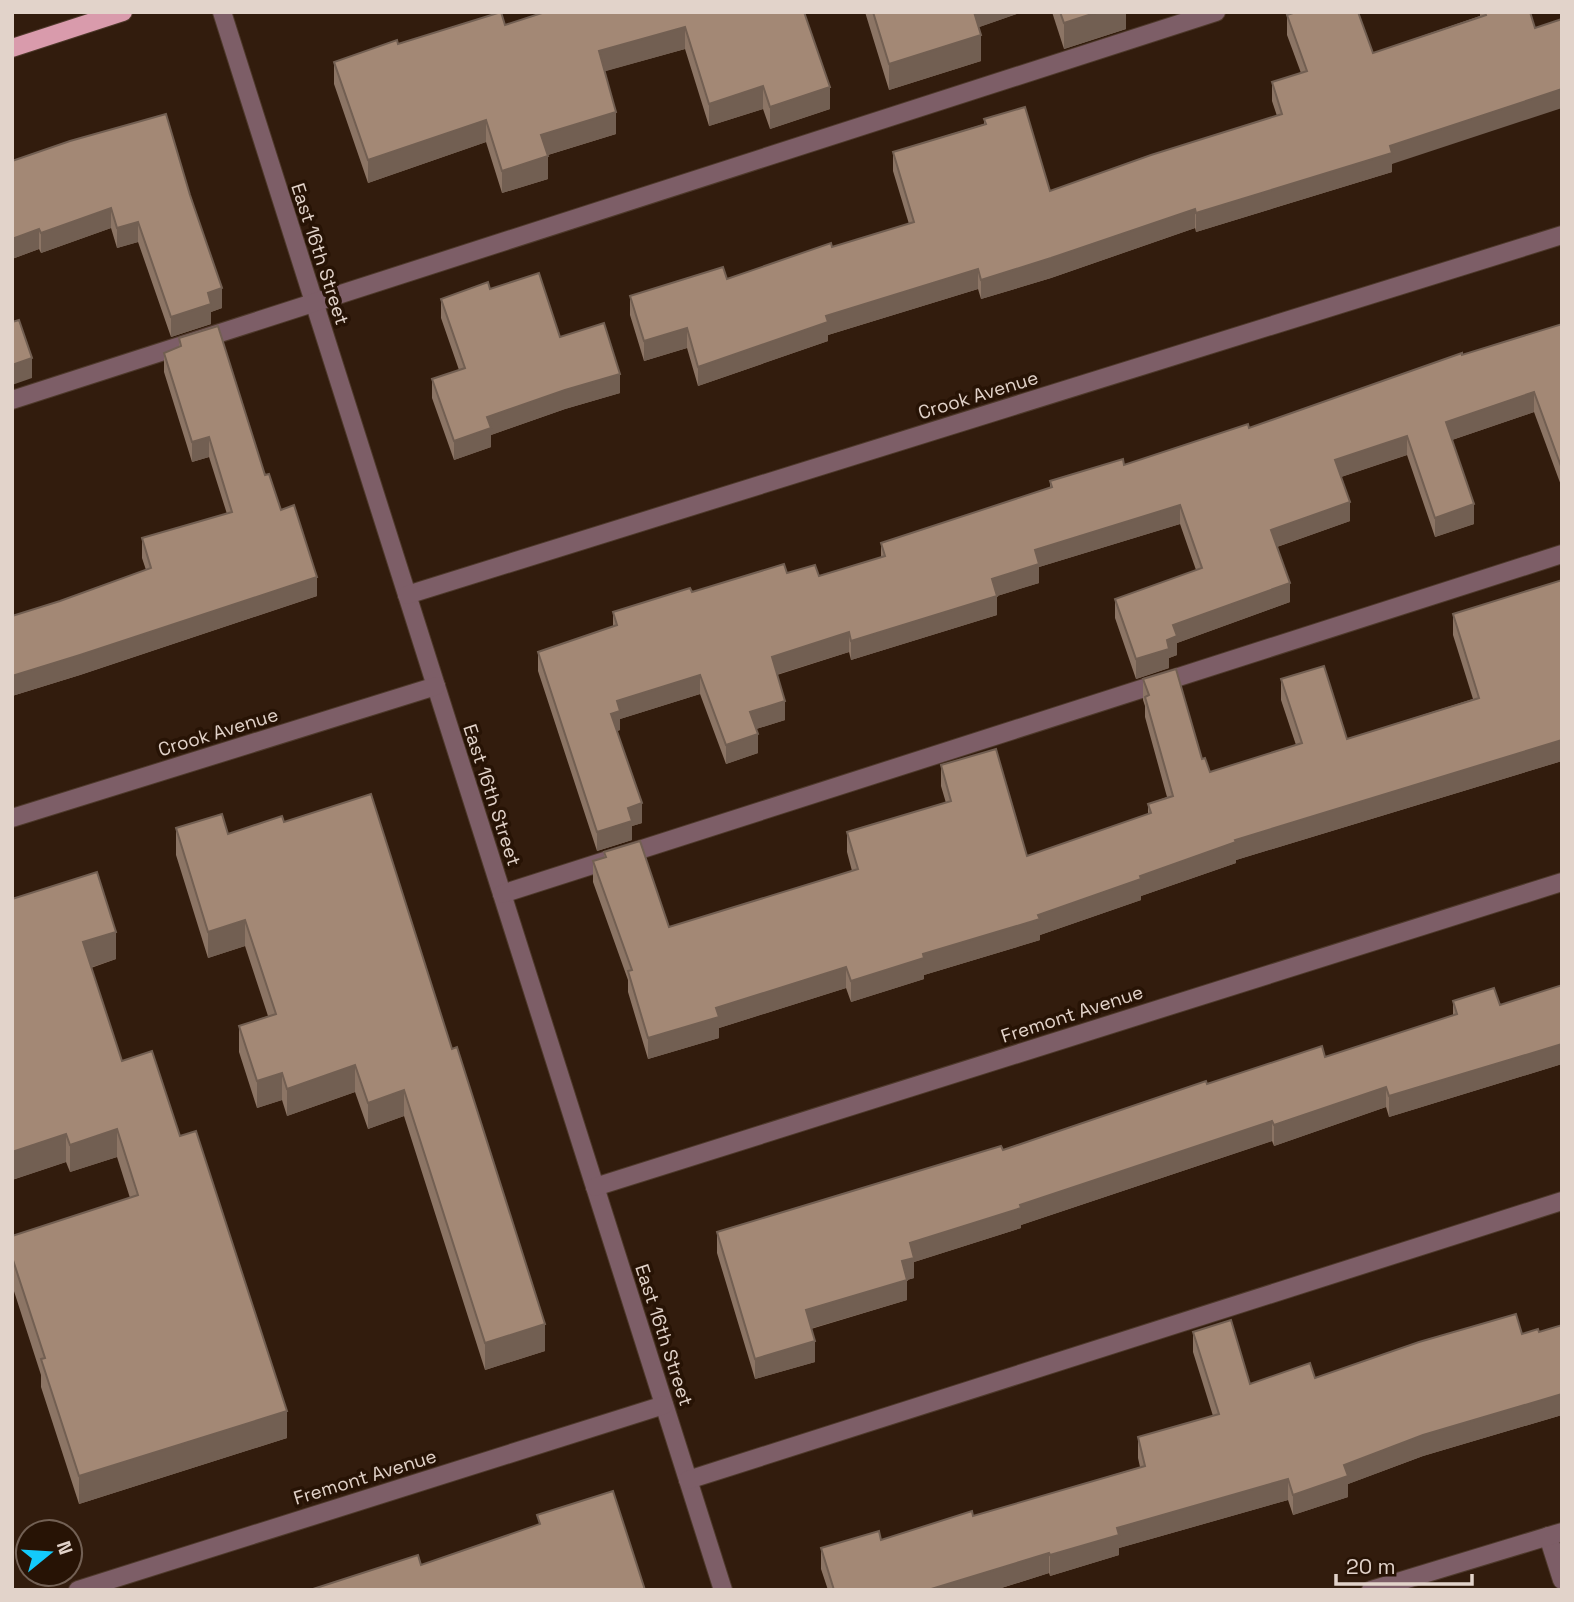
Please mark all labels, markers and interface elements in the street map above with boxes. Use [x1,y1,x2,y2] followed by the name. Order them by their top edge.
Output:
[285,180,355,328] street label: East 16th Street
[915,365,1041,425] street label: Crook Avenue
[155,702,281,762] street label: Crook Avenue
[457,721,527,869] street label: East 16th Street
[998,979,1146,1049] street label: Fremont Avenue
[629,1261,699,1409] street label: East 16th Street
[290,1443,440,1511] street label: Fremont Avenue
[14,1518,84,1588] north arrow
[51,1538,79,1558] text: N
[1336,1542,1472,1586] scale bar
[1346,1553,1396,1580] text: 20 m

